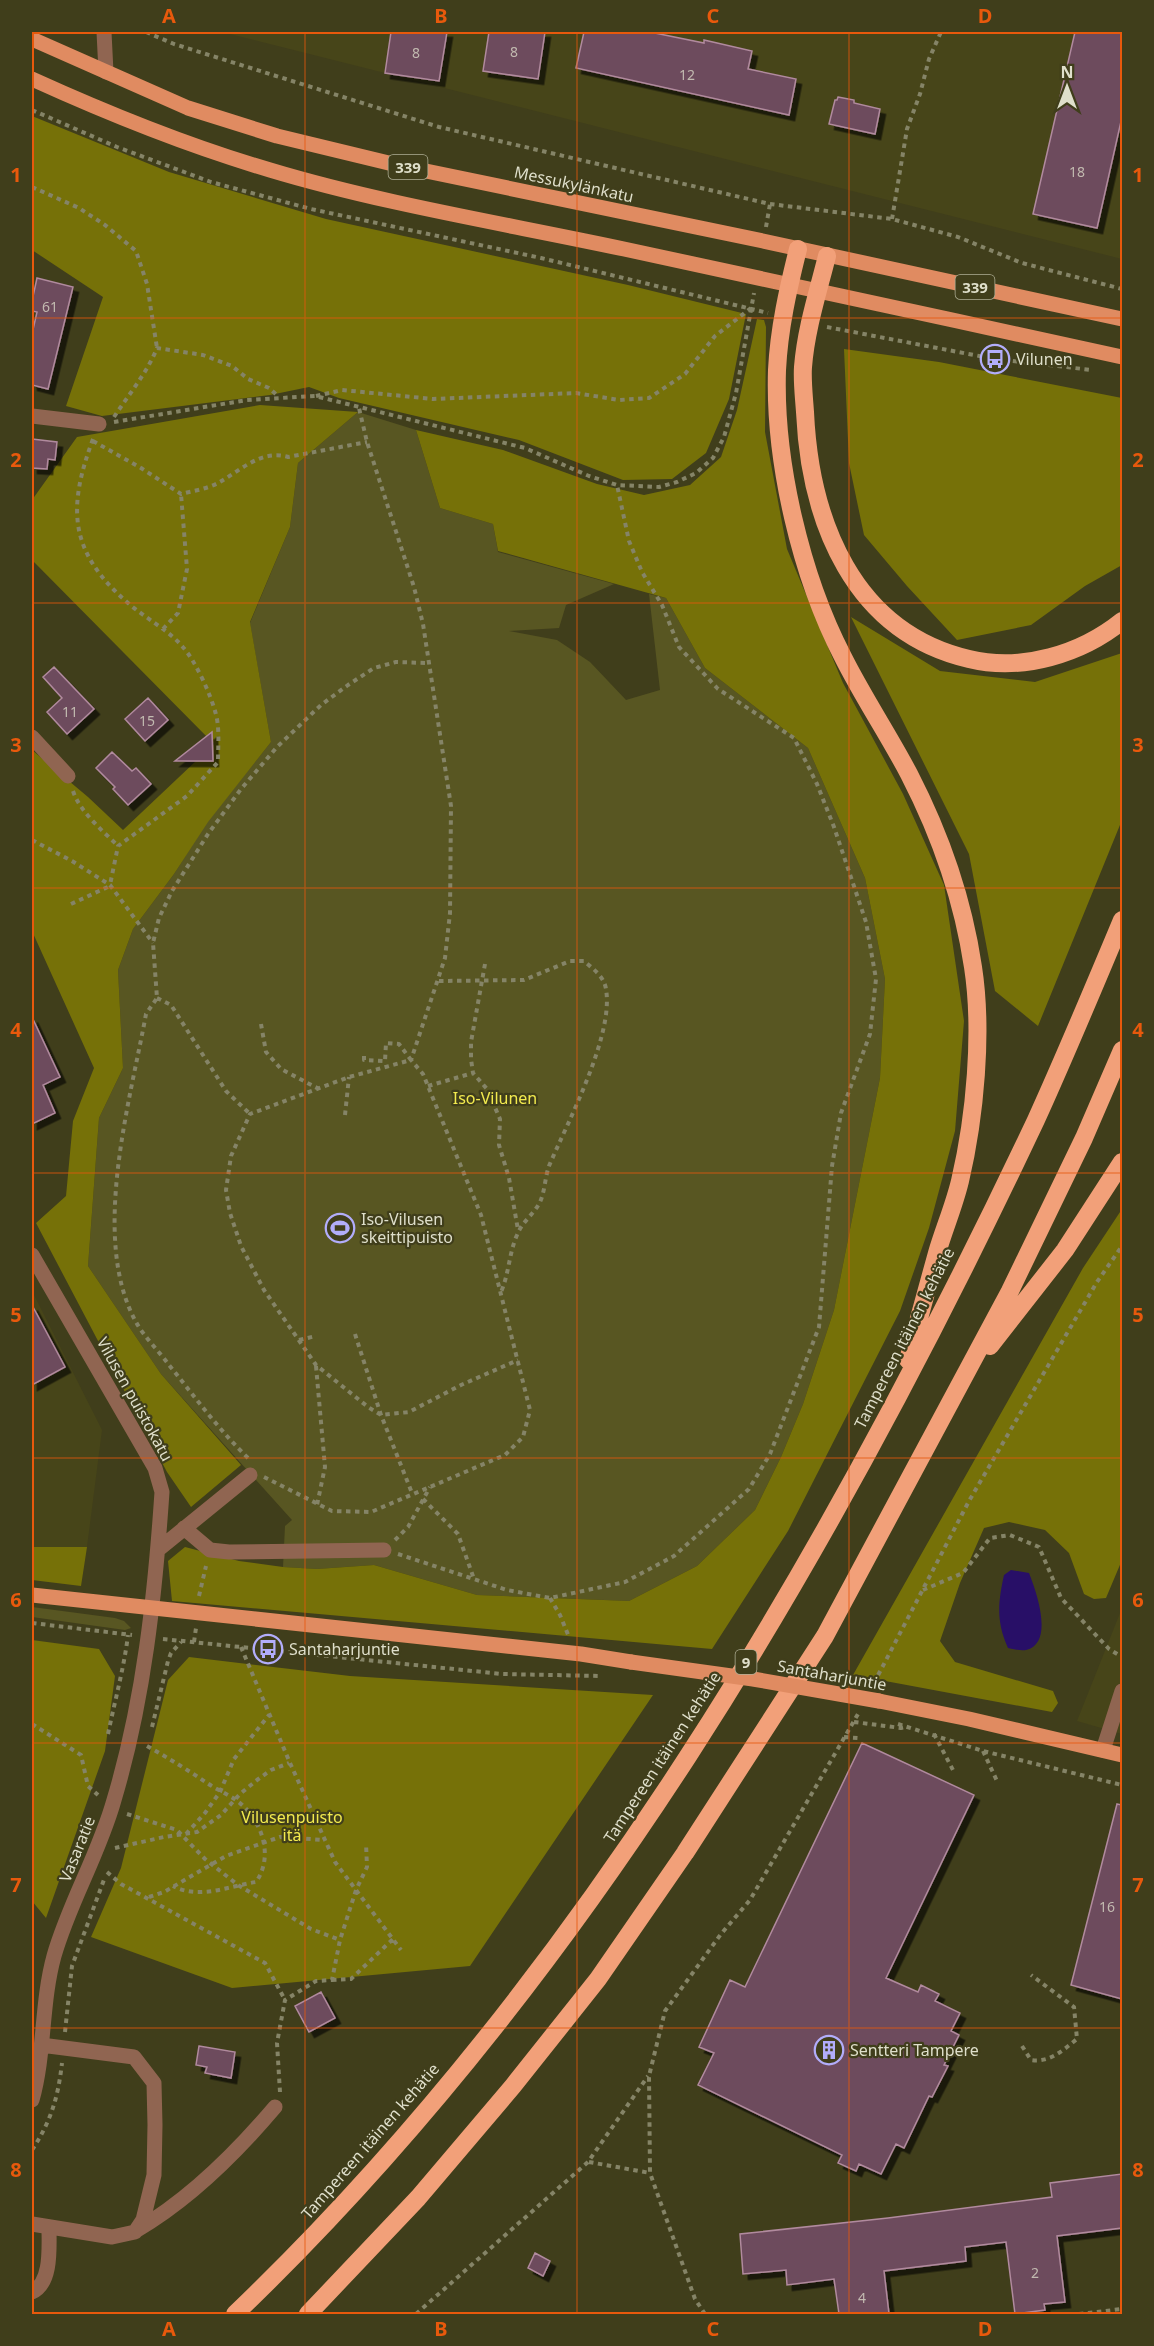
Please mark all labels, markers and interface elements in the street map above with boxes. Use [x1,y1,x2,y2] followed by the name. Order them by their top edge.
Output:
[162,2,176,29] text: A
[434,2,448,29] text: B
[707,2,720,29] text: C
[978,2,992,29] text: D
[510,42,518,61] house number: 8
[412,43,420,62] house number: 8
[1037,57,1097,117] north arrow
[1060,61,1074,83] text: N
[679,65,695,84] house number: 12
[388,155,428,179] road number: 339
[10,161,22,188] text: 1
[512,161,636,207] street label: Messukylänkatu
[1132,161,1144,188] text: 1
[1069,162,1085,181] house number: 18
[956,275,994,299] road number: 339
[42,297,58,316] house number: 61
[979,343,1011,375] bus stop icon: Vilunen
[1016,348,1073,370] place label: Vilunen
[10,446,22,473] text: 2
[1132,446,1144,473] text: 2
[62,702,78,721] house number: 11
[139,711,155,730] house number: 15
[10,731,22,758] text: 3
[1132,731,1144,758] text: 3
[10,1016,22,1043] text: 4
[1132,1016,1144,1043] text: 4
[453,1087,537,1109] park label: Iso-Vilunen
[361,1208,453,1248] place label: Iso-Vilusen skeittipuisto
[324,1212,356,1244] sports icon: Iso-Vilusen skeittipuisto
[849,1244,959,1432] street label: Tampereen itäinen kehätie
[10,1301,22,1328] text: 5
[1132,1301,1144,1328] text: 5
[92,1333,178,1465] street label: Vilusen puistokatu
[10,1586,22,1613] text: 6
[1132,1586,1144,1613] text: 6
[252,1633,284,1665] bus stop icon: Santaharjuntie
[289,1638,400,1660] place label: Santaharjuntie
[736,1650,756,1674] road number: 9
[776,1655,888,1695] street label: Santaharjuntie
[598,1667,726,1847] street label: Tampereen itäinen kehätie
[241,1806,343,1846] park label: Vilusenpuisto itä
[54,1813,100,1885] street label: Vasaratie
[10,1871,22,1898] text: 7
[1132,1871,1144,1898] text: 7
[1099,1897,1115,1916] house number: 16
[813,2034,845,2066] building icon: Sentteri Tampere
[850,2039,979,2061] place label: Sentteri Tampere
[296,2058,444,2224] street label: Tampereen itäinen kehätie
[10,2156,22,2183] text: 8
[1132,2156,1144,2183] text: 8
[1031,2263,1039,2282] house number: 2
[858,2288,866,2307] house number: 4
[162,2315,176,2342] text: A
[434,2315,448,2342] text: B
[707,2315,720,2342] text: C
[978,2315,992,2342] text: D

